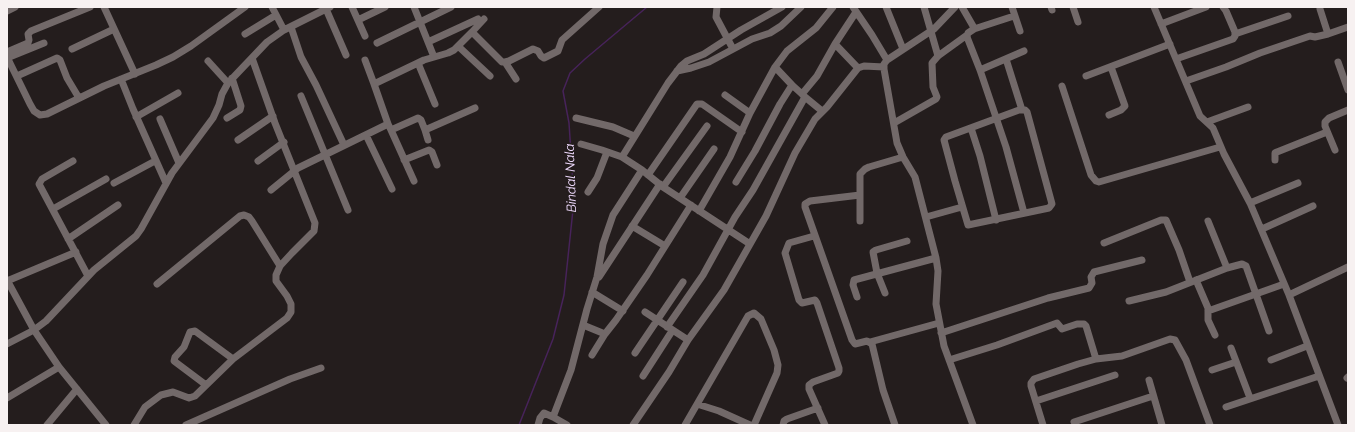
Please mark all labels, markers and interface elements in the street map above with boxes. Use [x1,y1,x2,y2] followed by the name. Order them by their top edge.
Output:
[562,143,580,213] water label: Bindal Nala

